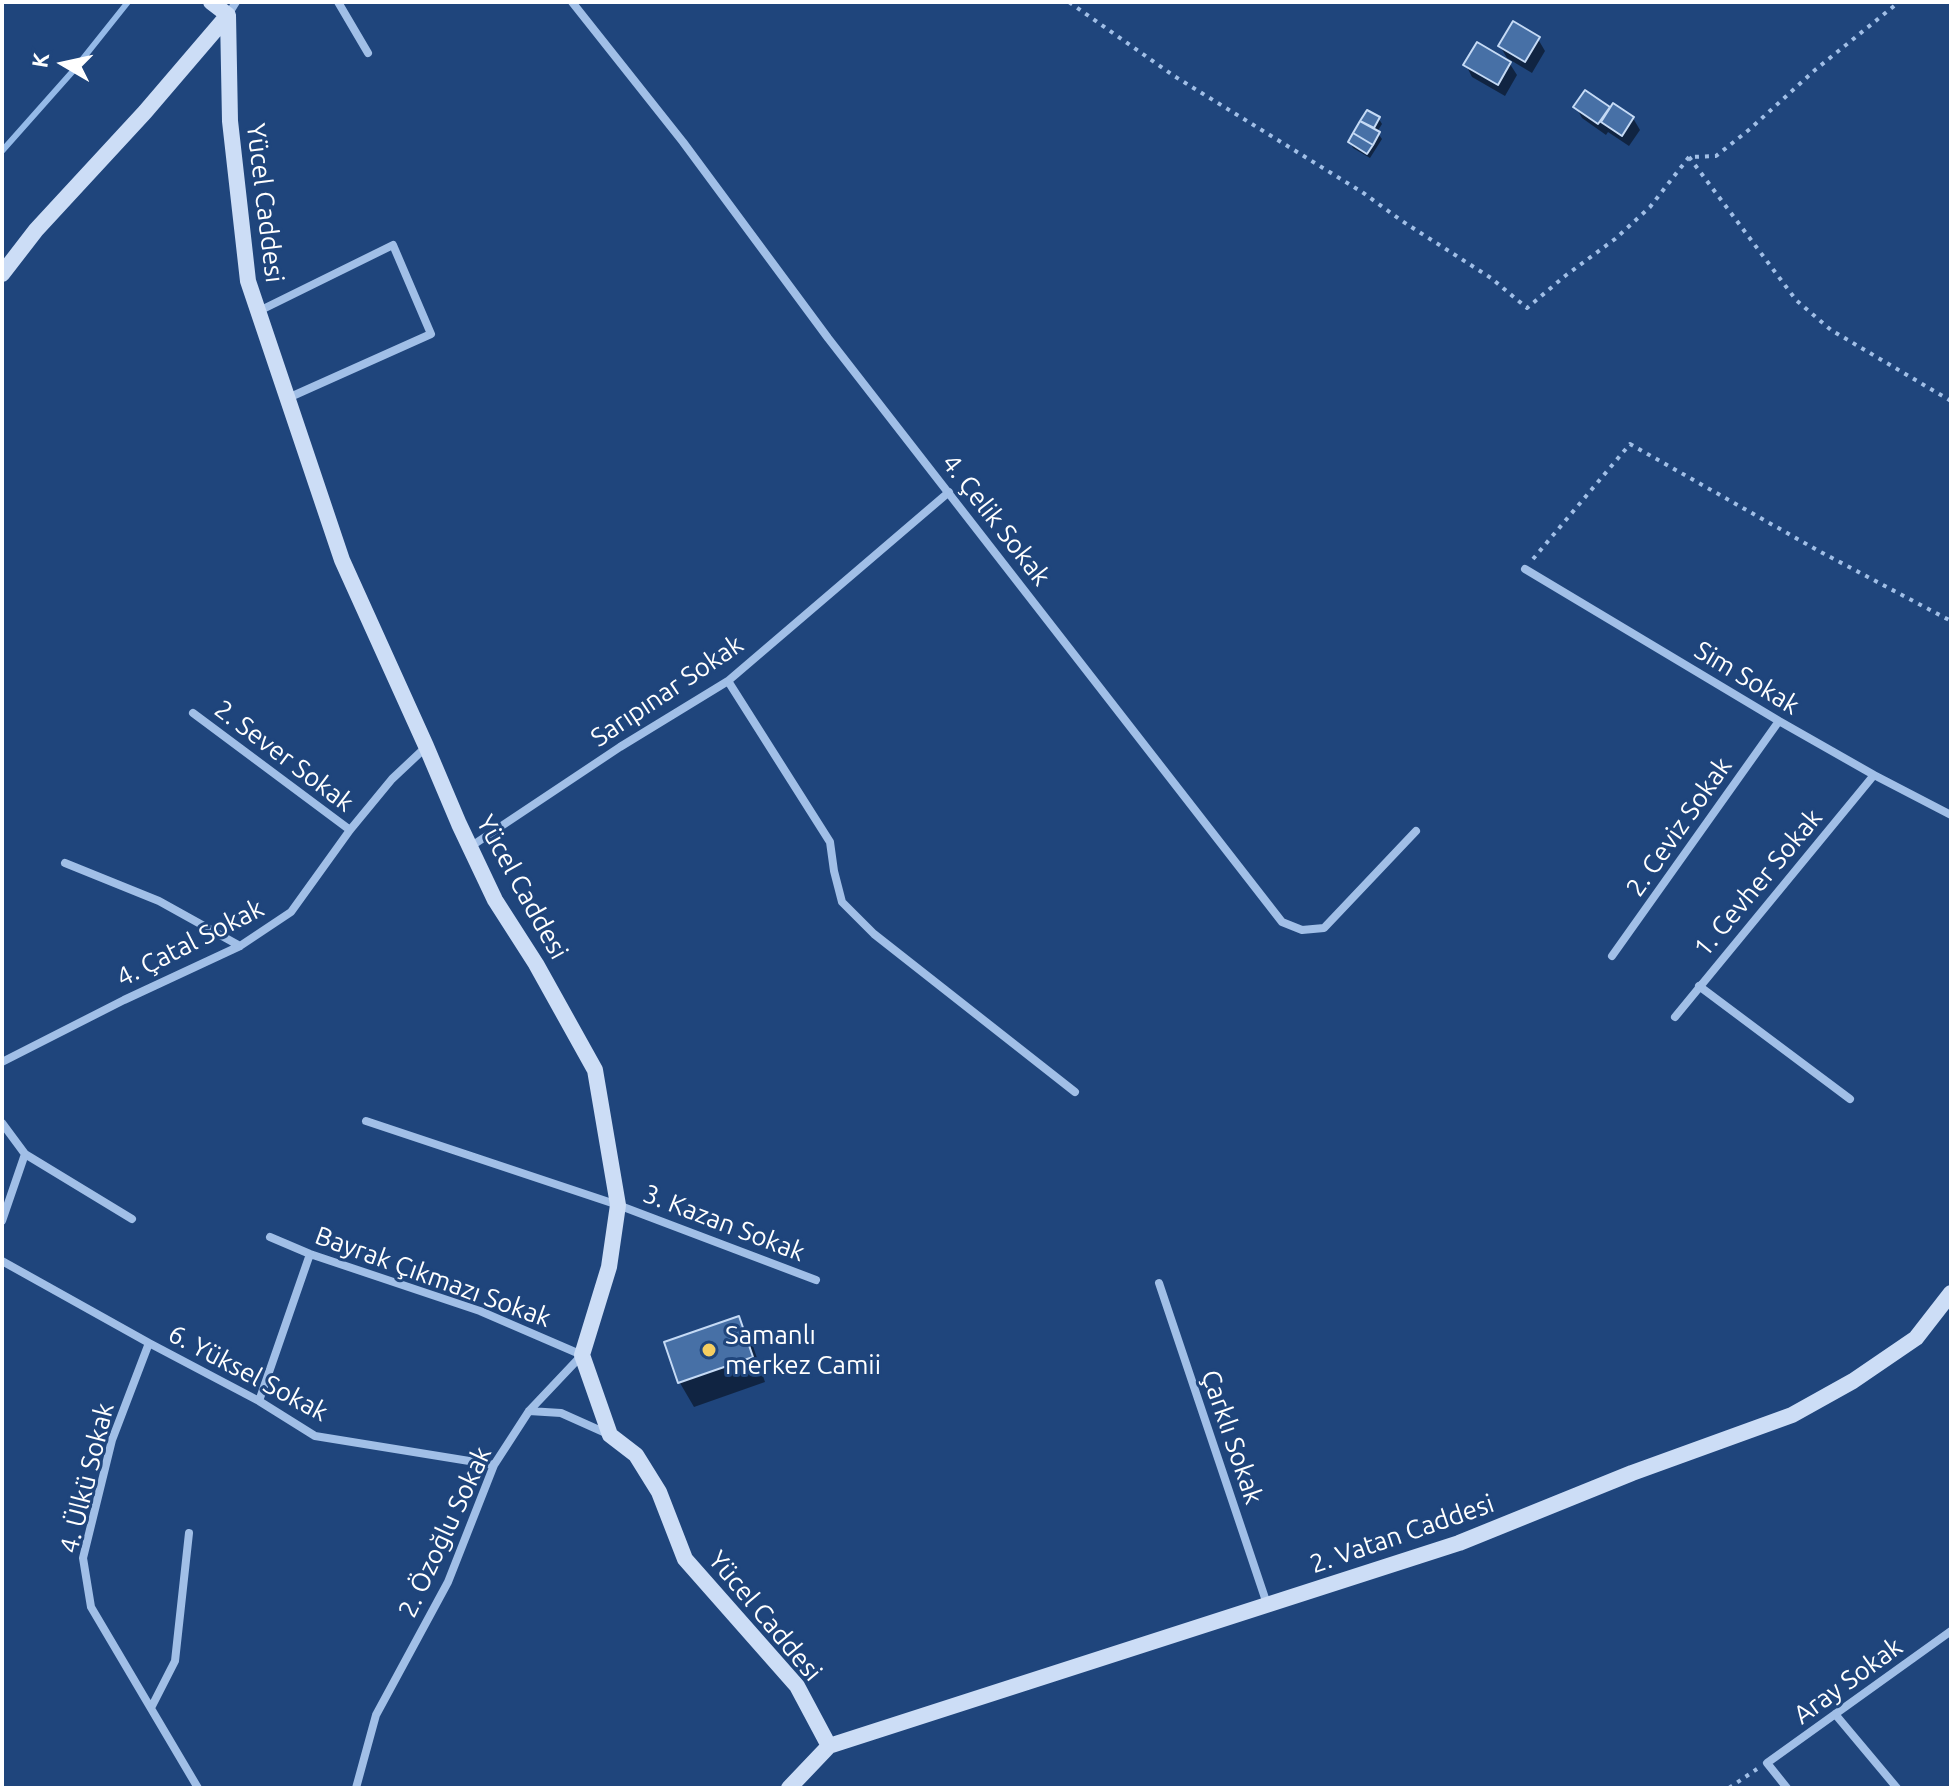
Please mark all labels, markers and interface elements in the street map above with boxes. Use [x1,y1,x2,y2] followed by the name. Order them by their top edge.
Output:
[24,24,104,104] north arrow
[26,51,53,69] text: K
[240,122,290,284] street label: Yücel Caddesi
[935,448,1057,592] street label: 4. Çelik Sokak
[585,629,749,753] street label: Sarıpınar Sokak
[1689,635,1805,721] street label: Sim Sokak
[208,694,360,818] street label: 2. Sever Sokak
[1620,751,1738,903] street label: 2. Ceviz Sokak
[1687,803,1829,963] street label: 1. Cevher Sokak
[470,809,574,965] street label: Yücel Caddesi
[111,893,269,993] street label: 4. Çatal Sokak
[639,1178,809,1268] street label: 3. Kazan Sokak
[311,1220,555,1334] street label: Bayrak Çıkmazı Sokak
[163,1318,333,1428] street label: 6. Yüksel Sokak
[725,1319,881,1380] place label: Samanlı merkez Camii
[700,1341,718,1359] marker: Samanlı merkez Camii
[1194,1366,1270,1508] street label: Çarklı Sokak
[53,1400,121,1556] street label: 4. Ülkü Sokak
[392,1442,498,1622] street label: 2. Özoğlu Sokak
[1306,1488,1498,1580] street label: 2. Vatan Caddesi
[702,1545,828,1687] street label: Yücel Caddesi
[1787,1631,1909,1731] street label: Aray Sokak

